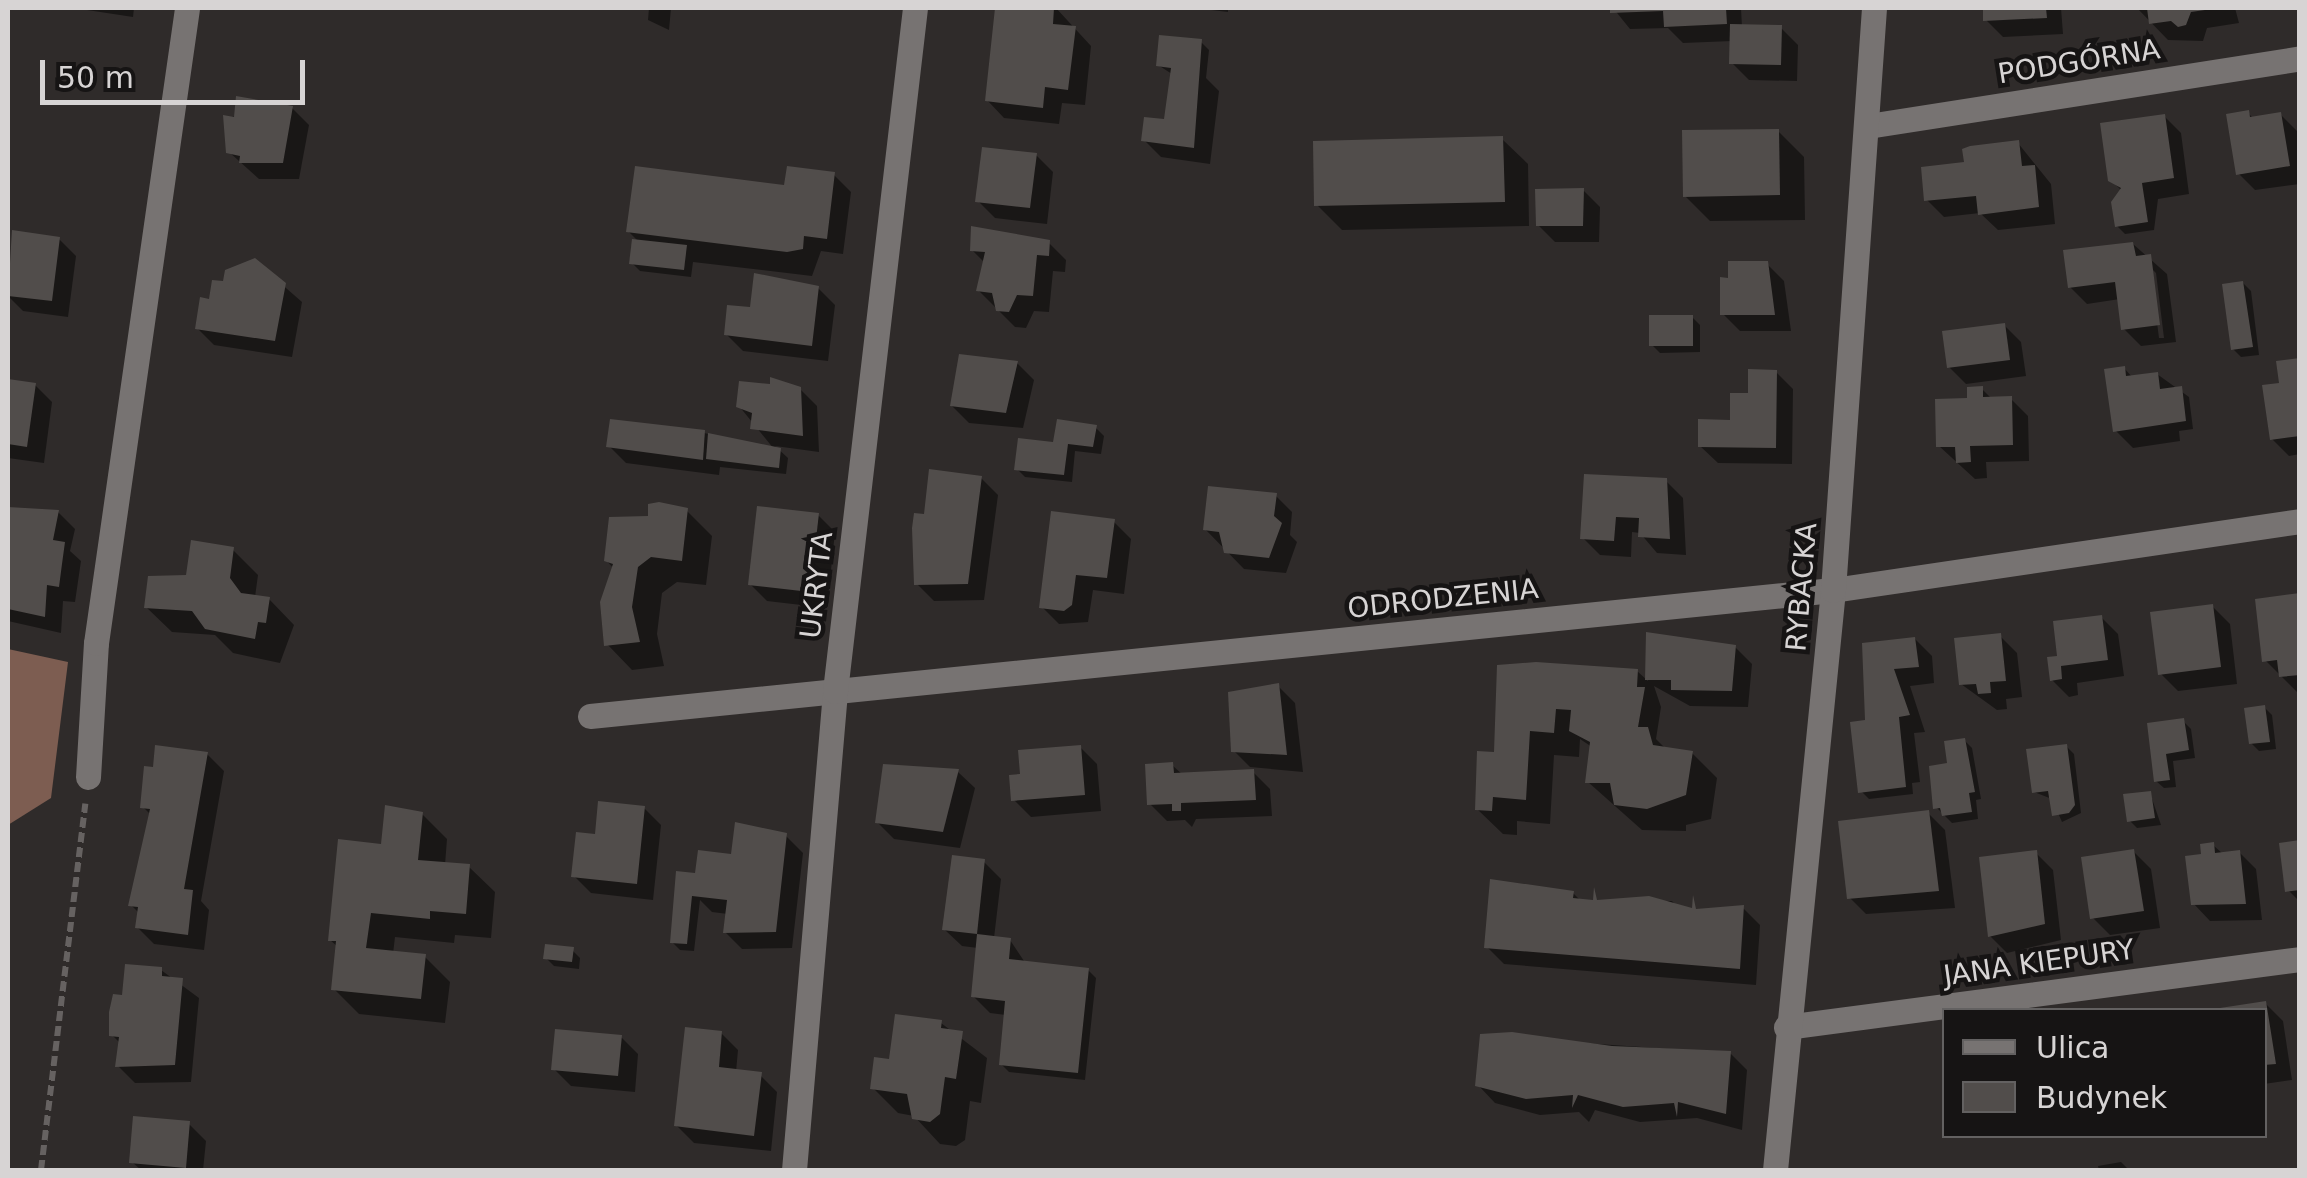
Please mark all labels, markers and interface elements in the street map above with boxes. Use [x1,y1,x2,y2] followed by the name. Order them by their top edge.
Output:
[1995,33,2163,91] street label: PODGÓRNA
[45,40,310,102] scale bar
[57,60,134,95] text: 50 m
[1780,521,1824,653] street label: RYBACKA
[794,530,840,640] street label: UKRYTA
[1346,572,1540,626] street label: ODRODZENIA
[1941,933,2137,993] street label: JANA KIEPURY
[1942,1008,2267,1138] legend
[2036,1030,2110,1065] text: Ulica
[2036,1080,2167,1115] text: Budynek

